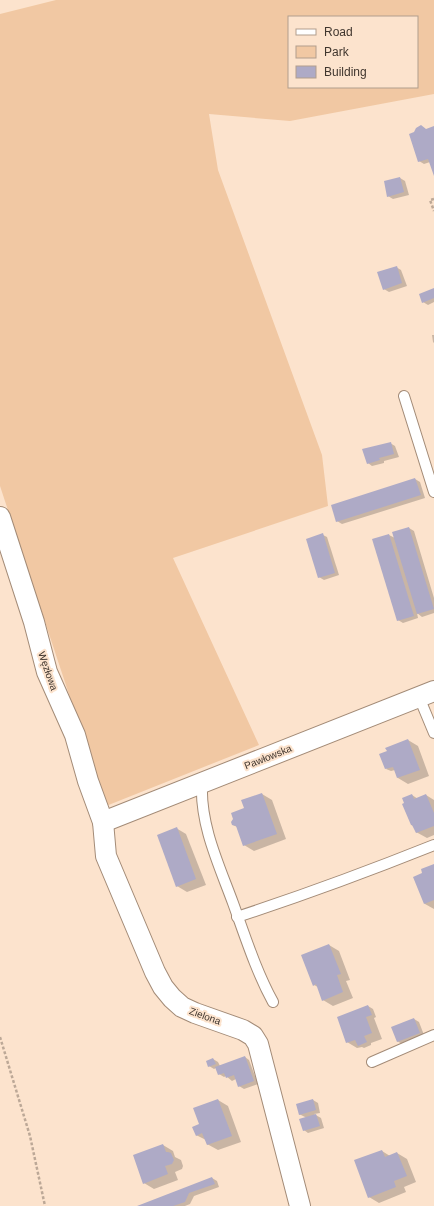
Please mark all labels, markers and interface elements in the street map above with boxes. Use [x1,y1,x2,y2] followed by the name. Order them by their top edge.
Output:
[288,16,418,88] legend
[324,25,353,39] text: Road
[324,45,350,59] text: Park
[324,65,367,79] text: Building
[36,650,60,692] street label: Węzłowa
[243,742,294,771] street label: Pawłowska
[188,1005,223,1027] street label: Zielona

